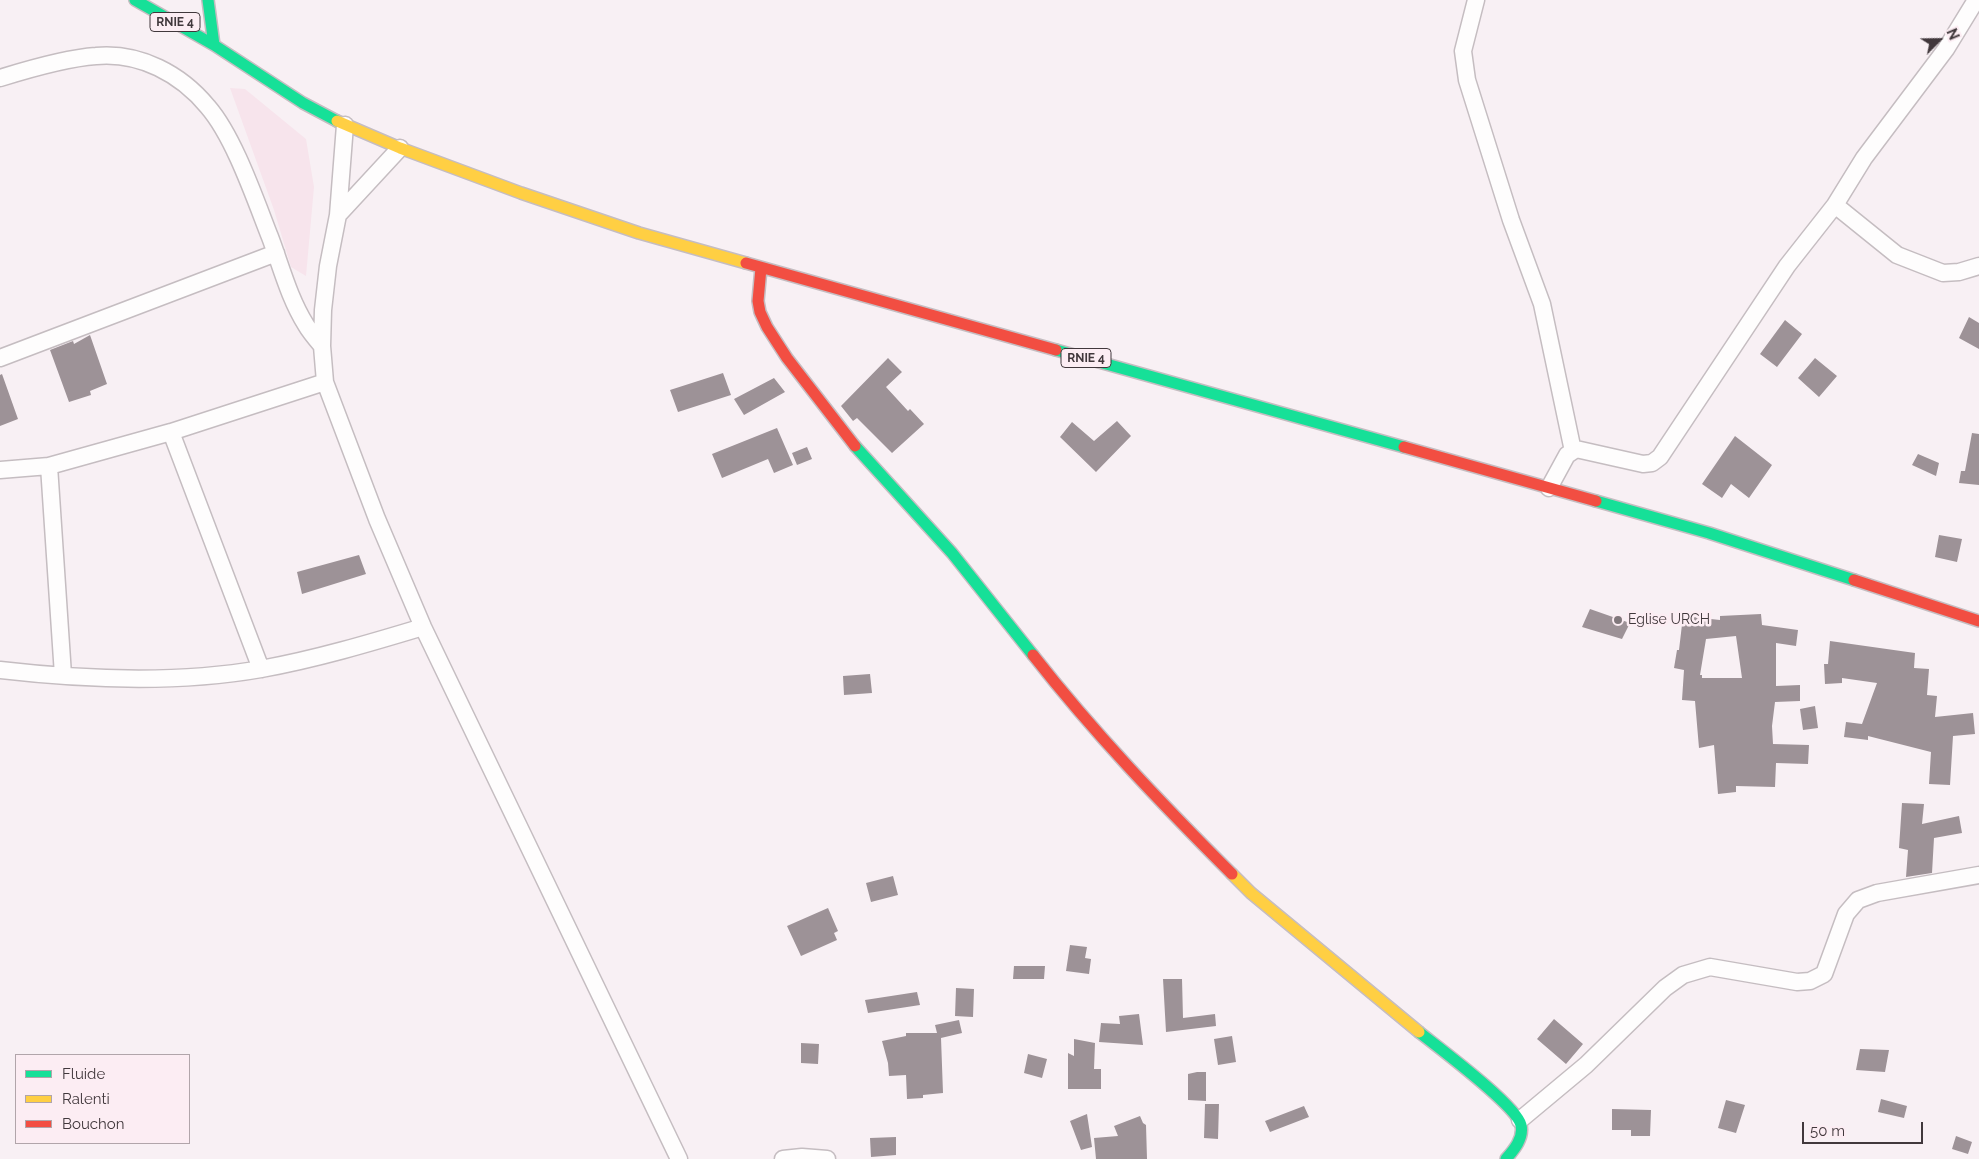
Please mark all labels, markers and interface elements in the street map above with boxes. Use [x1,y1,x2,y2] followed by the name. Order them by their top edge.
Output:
[150,13,200,32] road number: RNIE 4
[1914,15,1964,65] north arrow
[1943,26,1962,42] text: N
[1061,348,1111,368] road number: RNIE 4
[1628,612,1710,628] place label: Eglise URCH
[1612,614,1624,626] marker: Eglise URCH
[15,1054,190,1144] legend
[62,1065,105,1083] text: Fluide
[62,1090,110,1108] text: Ralenti
[1804,1112,1925,1144] scale bar
[62,1115,124,1133] text: Bouchon
[1810,1122,1845,1140] text: 50 m

